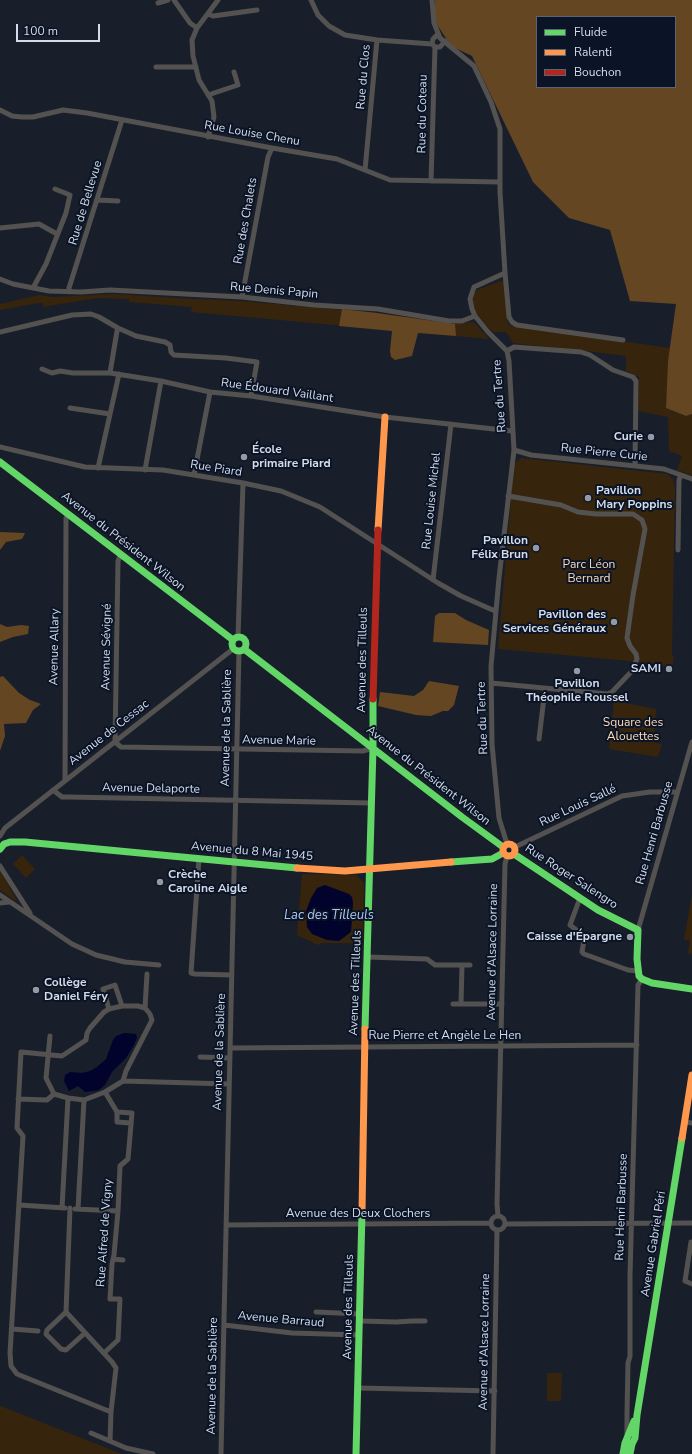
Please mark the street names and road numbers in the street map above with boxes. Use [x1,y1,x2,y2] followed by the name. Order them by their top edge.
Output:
[354,44,374,110] street label: Rue du Clos
[415,74,431,154] street label: Rue du Coteau
[203,118,301,150] street label: Rue Louise Chenu
[66,159,106,247] street label: Rue de Bellevue
[231,177,261,265] street label: Rue des Chalets
[229,280,319,302] street label: Rue Denis Papin
[490,359,510,433] street label: Rue du Tertre
[220,376,334,406] street label: Rue Édouard Vaillant
[560,441,648,465] street label: Rue Pierre Curie
[420,452,444,550] street label: Rue Louise Michel
[189,458,243,480] street label: Rue Piard
[58,489,188,595] street label: Avenue du Président Wilson
[99,603,115,691] street label: Avenue Sévigné
[355,607,371,713] street label: Avenue des Tilleuls
[47,608,63,686] street label: Avenue Allary
[219,669,235,787] street label: Avenue de la Sablière
[475,681,491,755] street label: Rue du Tertre
[66,697,152,769] street label: Avenue de Cessac
[363,723,493,829] street label: Avenue du Président Wilson
[242,733,316,749] street label: Avenue Marie
[633,780,677,886] street label: Rue Henri Barbusse
[102,781,200,797] street label: Avenue Delaporte
[537,782,619,830] street label: Rue Louis Sallé
[190,839,314,865] street label: Avenue du 8 Mai 1945
[522,842,620,912] street label: Rue Roger Salengro
[485,883,501,1021] street label: Avenue d'Alsace Lorraine
[347,930,365,1036] street label: Avenue des Tilleuls
[211,993,229,1111] street label: Avenue de la Sablière
[369,1029,521,1043] street label: Rue Pierre et Angèle Le Hen
[613,1153,631,1261] street label: Rue Henri Barbusse
[94,1178,116,1288] street label: Rue Alfred de Vigny
[639,1190,669,1298] street label: Avenue Gabriel Péri
[286,1207,430,1221] street label: Avenue des Deux Clochers
[341,1254,357,1360] street label: Avenue des Tilleuls
[477,1273,493,1411] street label: Avenue d'Alsace Lorraine
[237,1309,325,1331] street label: Avenue Barraud
[205,1317,221,1435] street label: Avenue de la Sablière

